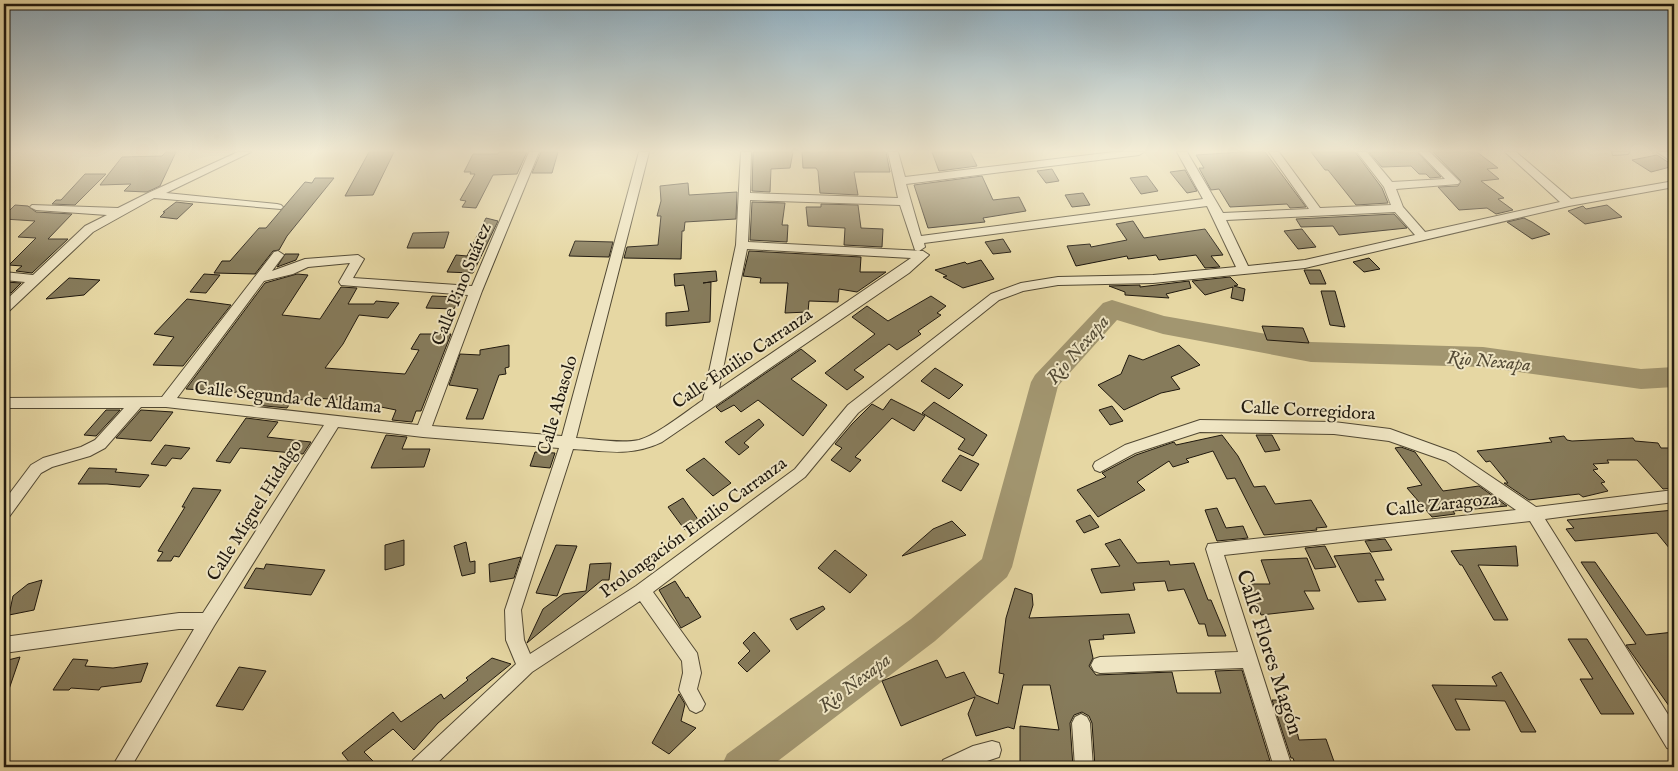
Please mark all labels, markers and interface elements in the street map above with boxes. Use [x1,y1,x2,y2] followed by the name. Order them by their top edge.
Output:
[427,220,498,349] street label: Calle Pino Suárez
[668,304,818,415] street label: Calle Emilio Carranza
[1042,311,1115,390] water label: Rio Nexapa
[1446,346,1532,378] water label: Rio Nexapa
[533,353,584,458] street label: Calle Abasolo
[193,377,383,420] street label: Calle Segunda de Aldama
[1240,396,1376,427] street label: Calle Corregidora
[202,436,308,586] street label: Calle Miguel Hidalgo
[596,452,792,604] street label: Prolongación Emilio Carranza
[1385,488,1500,523] street label: Calle Zaragoza
[1229,567,1308,738] street label: Calle Flores Magón
[814,649,896,718] water label: Rio Nexapa

